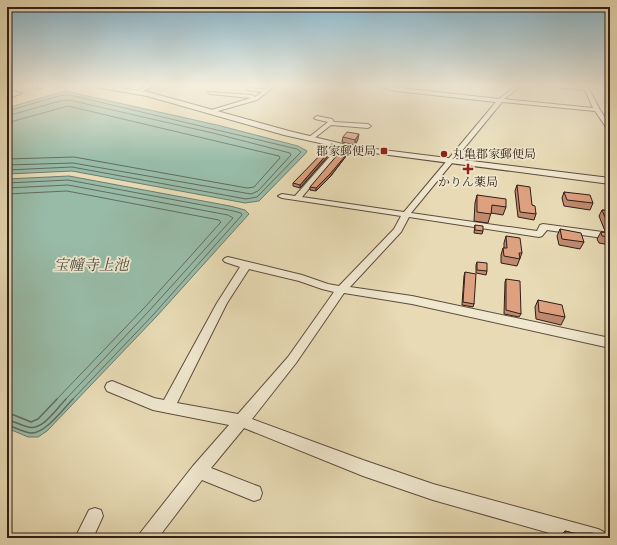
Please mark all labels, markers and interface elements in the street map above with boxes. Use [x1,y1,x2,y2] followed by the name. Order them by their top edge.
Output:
[316,144,376,159] place label: 郡家郵便局
[379,146,389,156] marker: 郡家郵便局
[452,147,536,162] place label: 丸亀郡家郵便局
[439,149,449,159] marker: 丸亀郡家郵便局
[463,164,473,174] marker: かりん薬局
[438,175,498,190] place label: かりん薬局
[53,256,130,275] water label: 宝幢寺上池

